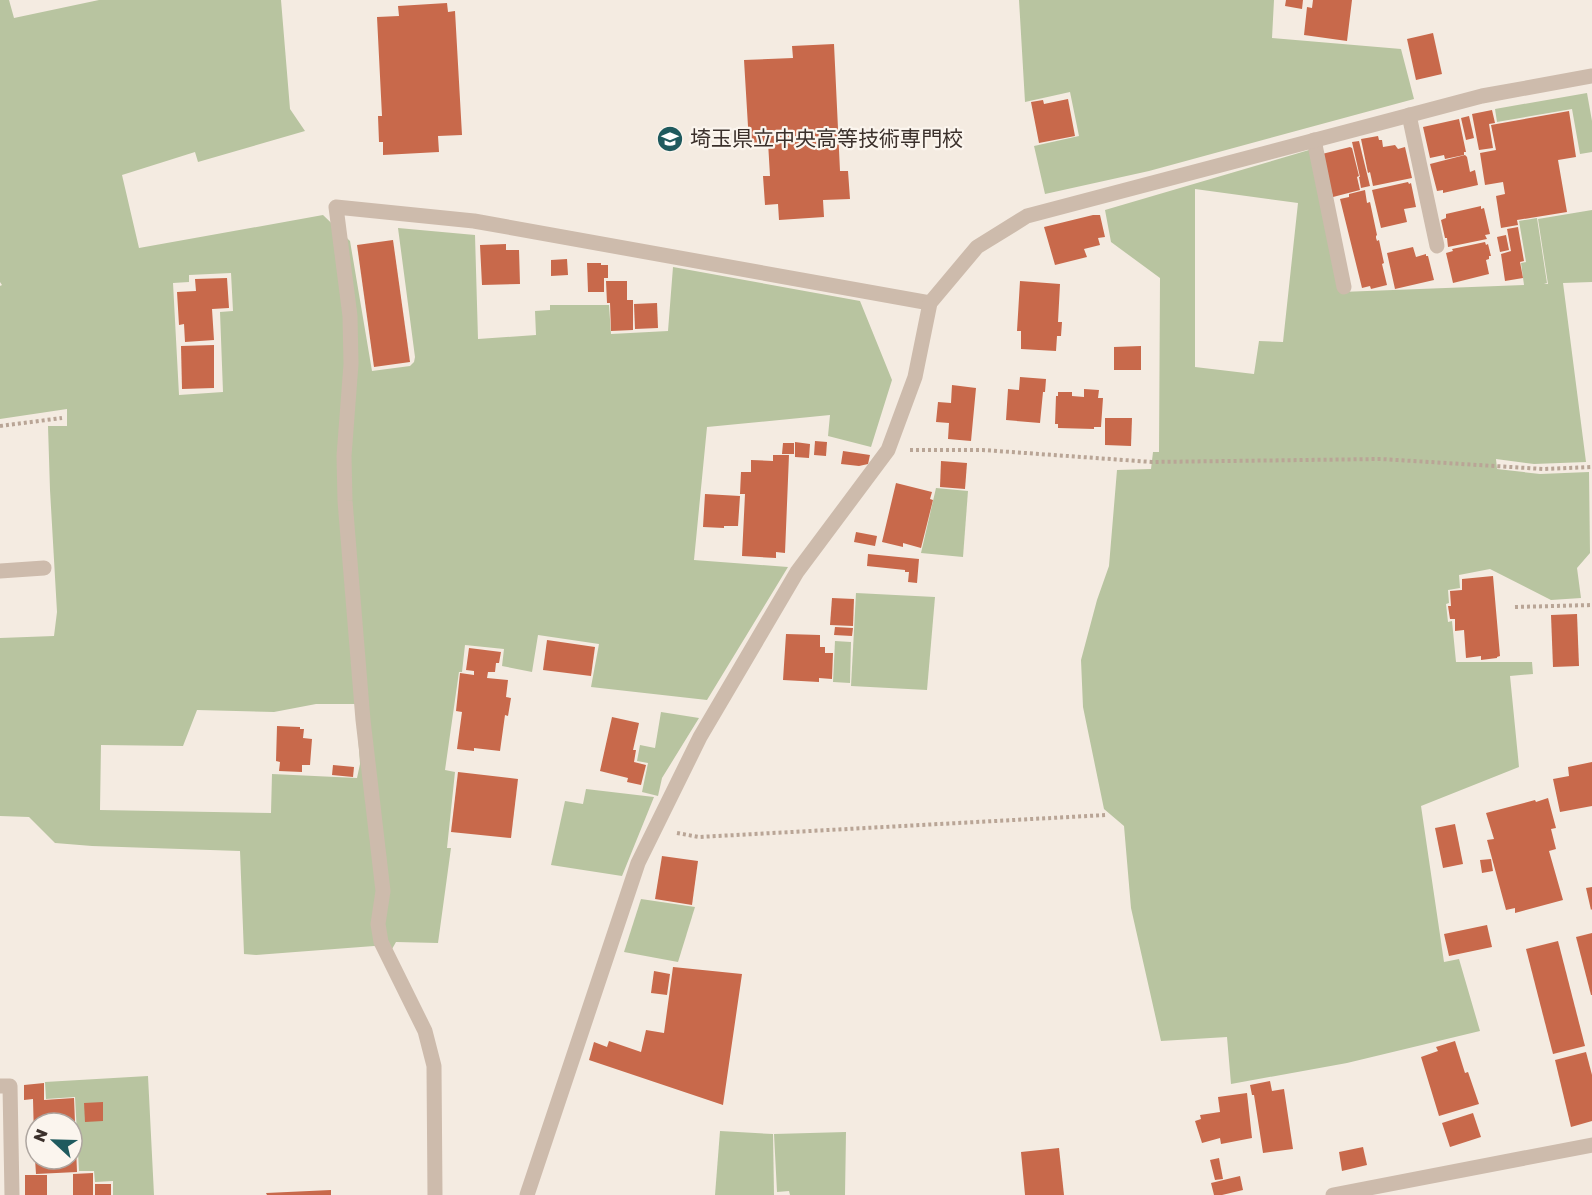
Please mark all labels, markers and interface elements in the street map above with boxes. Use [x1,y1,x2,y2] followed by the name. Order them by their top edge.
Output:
[655,124,685,154] school or university icon: 埼玉県立中央高等技術専門校
[690,125,963,151] place label: 埼玉県立中央高等技術専門校
[24,1111,84,1171] north arrow
[29,1126,52,1145] text: N

